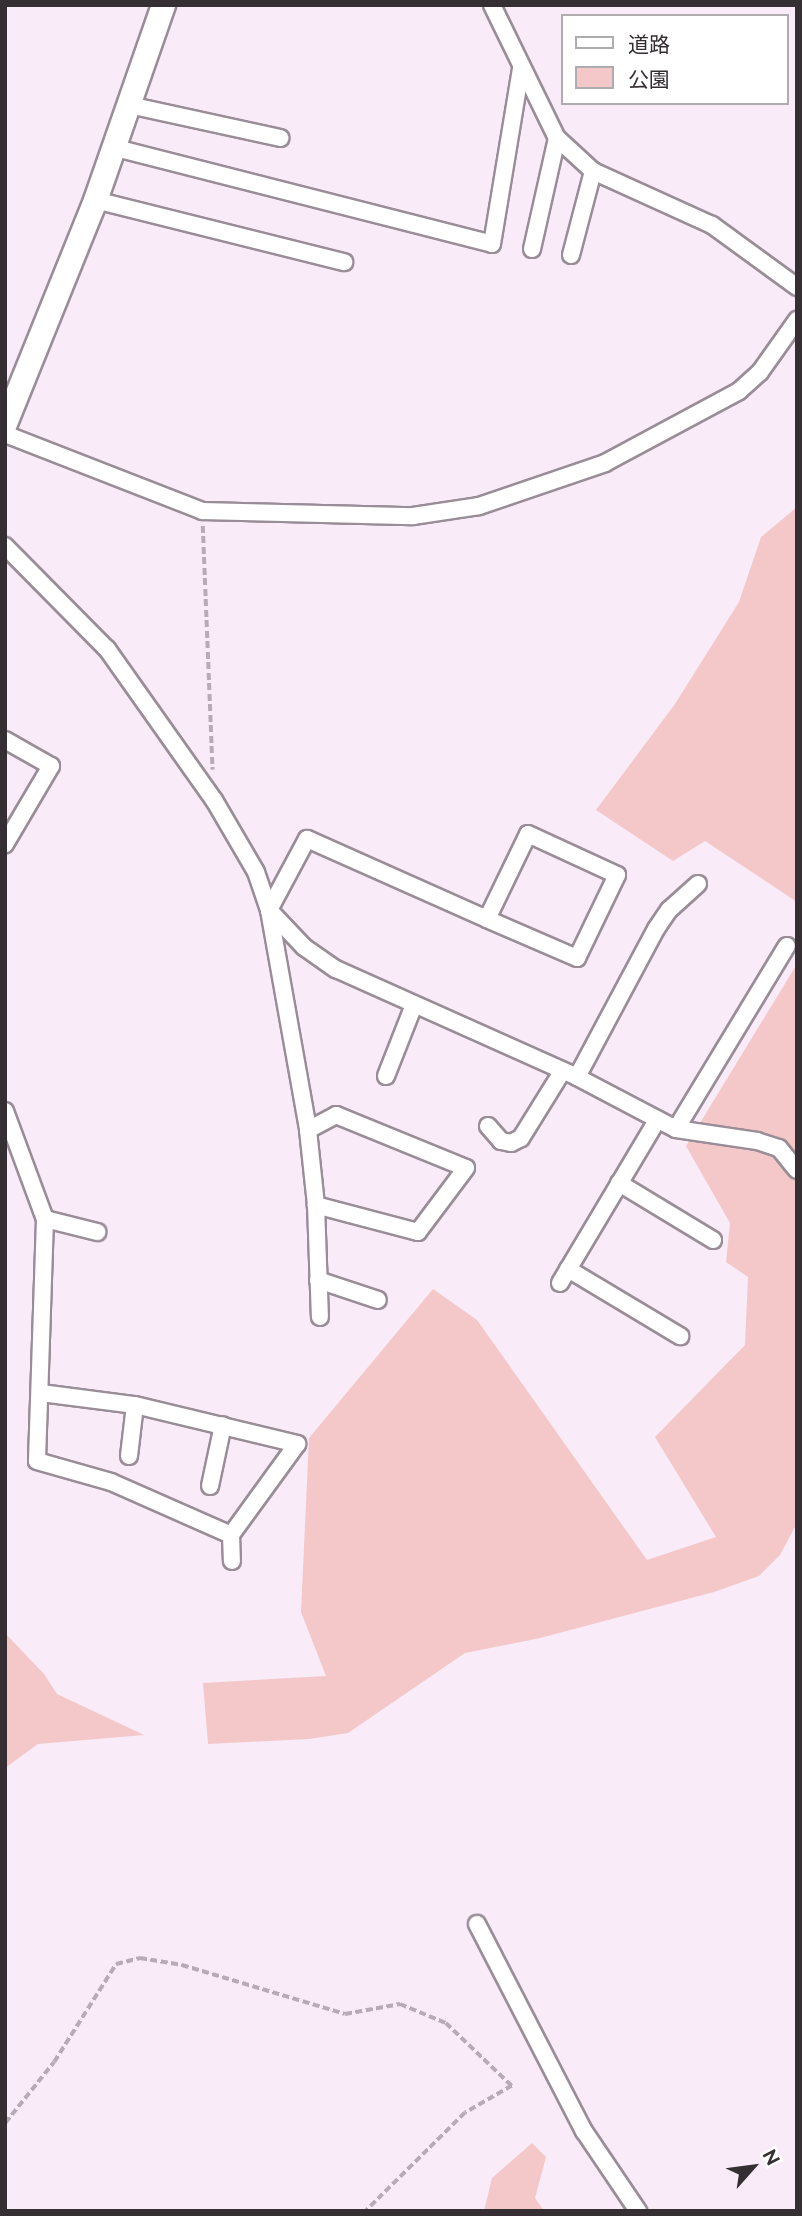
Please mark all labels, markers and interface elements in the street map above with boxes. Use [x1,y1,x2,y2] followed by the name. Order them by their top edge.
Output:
[560,14,788,105] legend
[628,32,670,57] text: 道路
[628,67,670,92] text: 公園
[718,2132,788,2202] north arrow
[758,2146,785,2169] text: N

